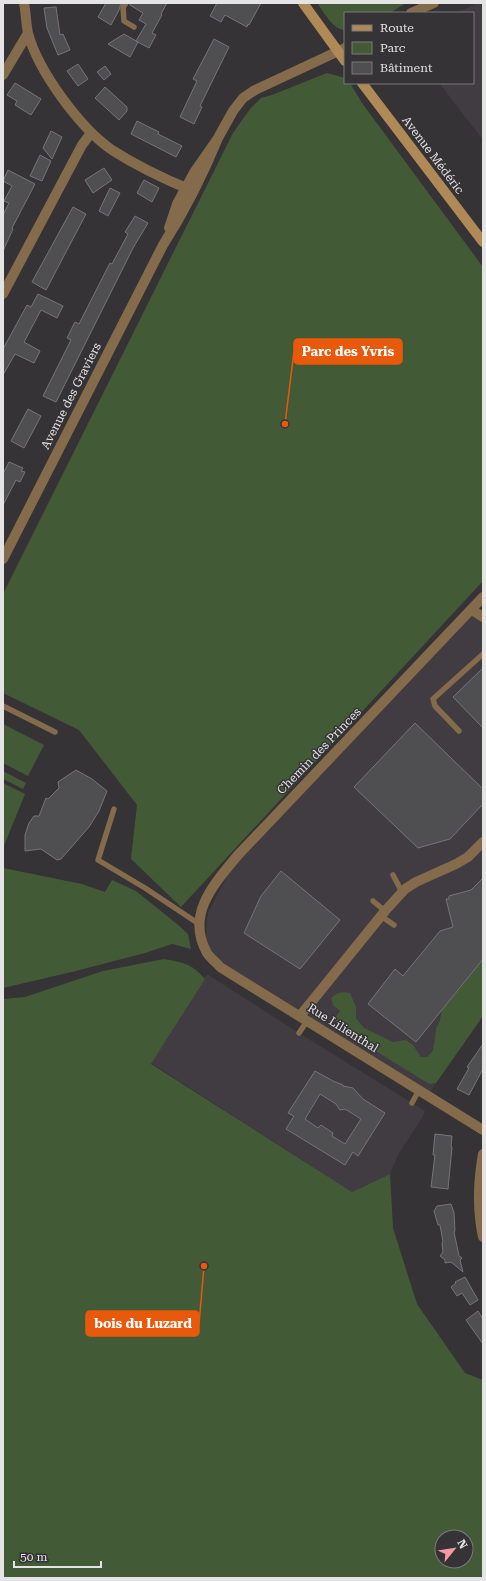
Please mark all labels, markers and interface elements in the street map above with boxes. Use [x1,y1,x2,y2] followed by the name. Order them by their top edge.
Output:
[344,12,474,84] legend
[380,21,414,35] text: Route
[380,41,406,55] text: Parc
[380,61,433,75] text: Bâtiment
[399,113,467,197] street label: Avenue Médéric
[294,339,402,364] callout: Parc des Yvris
[38,340,104,452] street label: Avenue des Graviers
[302,344,394,359] text: Parc des Yvris
[274,705,364,797] street label: Chemin des Princes
[305,1001,381,1055] street label: Rue Lilienthal
[86,1311,199,1336] callout: bois du Luzard
[94,1316,192,1331] text: bois du Luzard
[434,1529,474,1569] north arrow
[454,1537,470,1552] text: N
[14,1543,101,1569] scale bar
[20,1550,47,1564] text: 50 m

